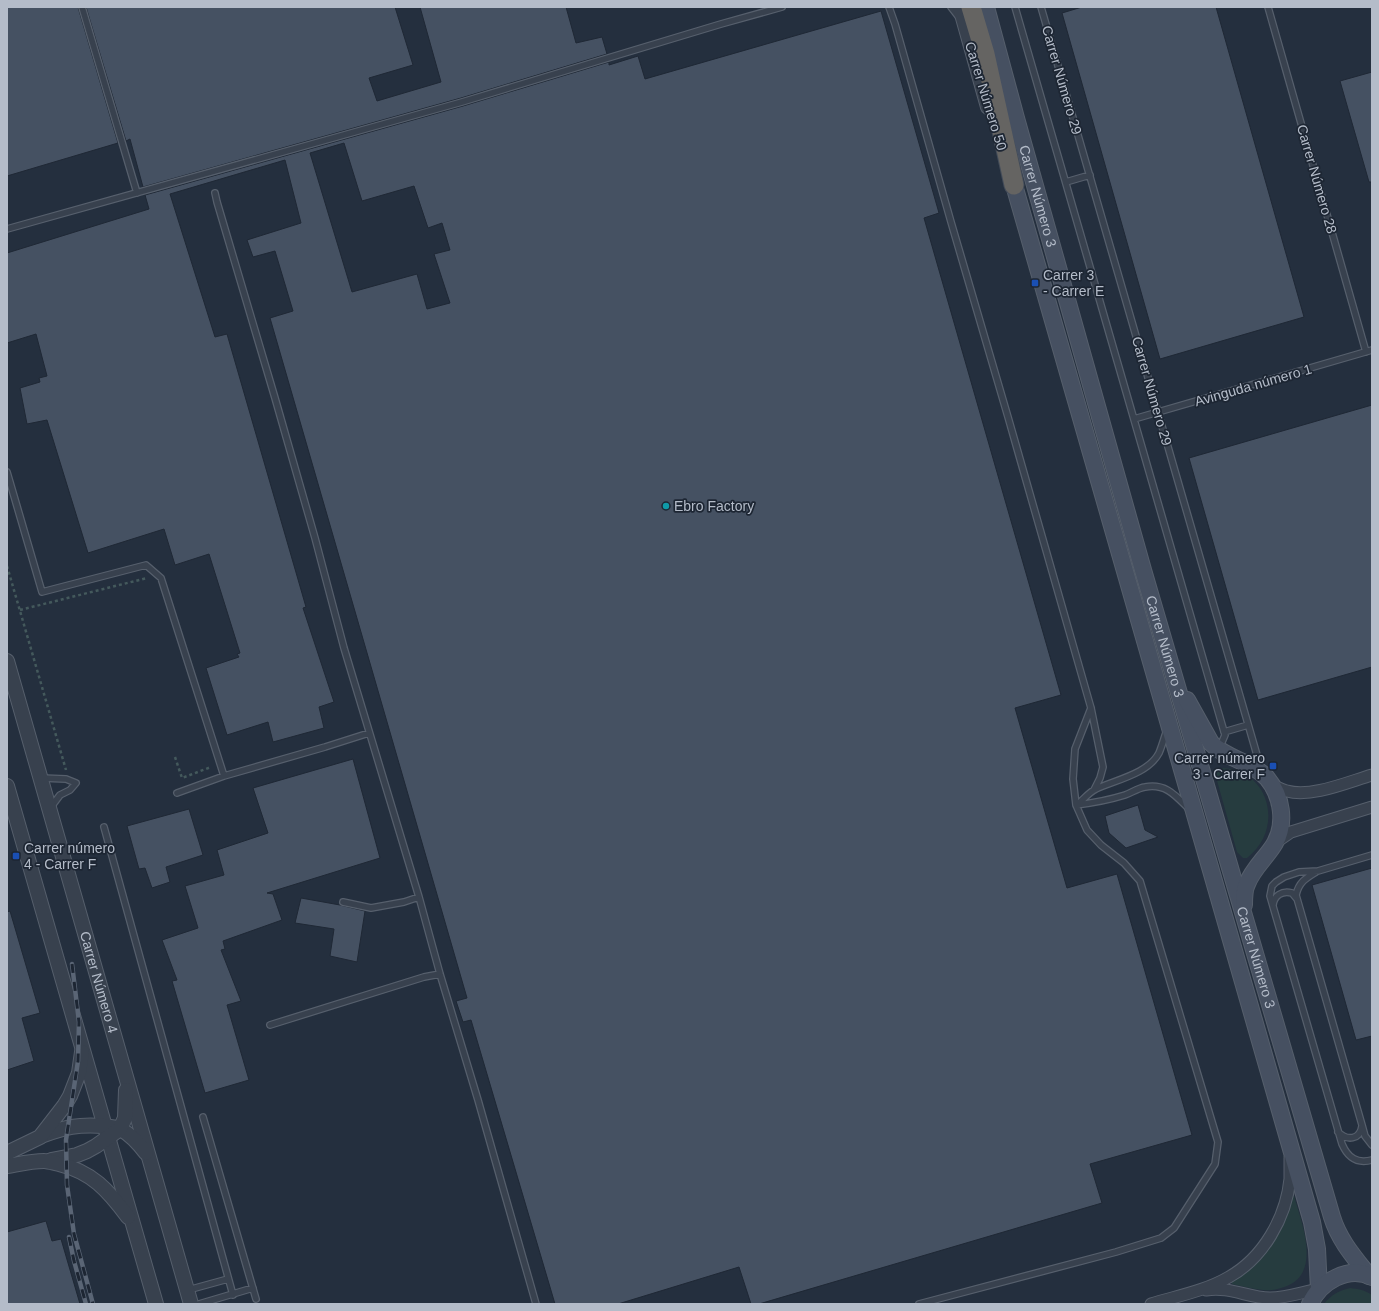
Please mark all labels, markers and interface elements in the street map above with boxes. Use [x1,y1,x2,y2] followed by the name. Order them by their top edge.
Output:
[1039,24,1085,137] street label: Carrer Número 29
[962,40,1010,152] street label: Carrer Número 50
[1294,123,1340,236] street label: Carrer Número 28
[1016,143,1060,249] street label: Carrer Número 3
[1043,267,1104,299] place label: Carrer 3 - Carrer E
[1030,278,1040,288] marker: Carrer 3 - Carrer E
[1129,335,1175,448] street label: Carrer Número 29
[1193,361,1314,409] street label: Avinguda número 1
[674,498,754,514] place label: Ebro Factory
[661,501,671,511] marker: Ebro Factory
[1143,594,1188,699] street label: Carrer Número 3
[1174,750,1265,782] place label: Carrer número 3 - Carrer F
[1268,761,1278,771] marker: Carrer número 3 - Carrer F
[24,840,115,872] place label: Carrer número 4 - Carrer F
[11,851,21,861] marker: Carrer número 4 - Carrer F
[1234,905,1279,1010] street label: Carrer Número 3
[77,929,121,1035] street label: Carrer Número 4

